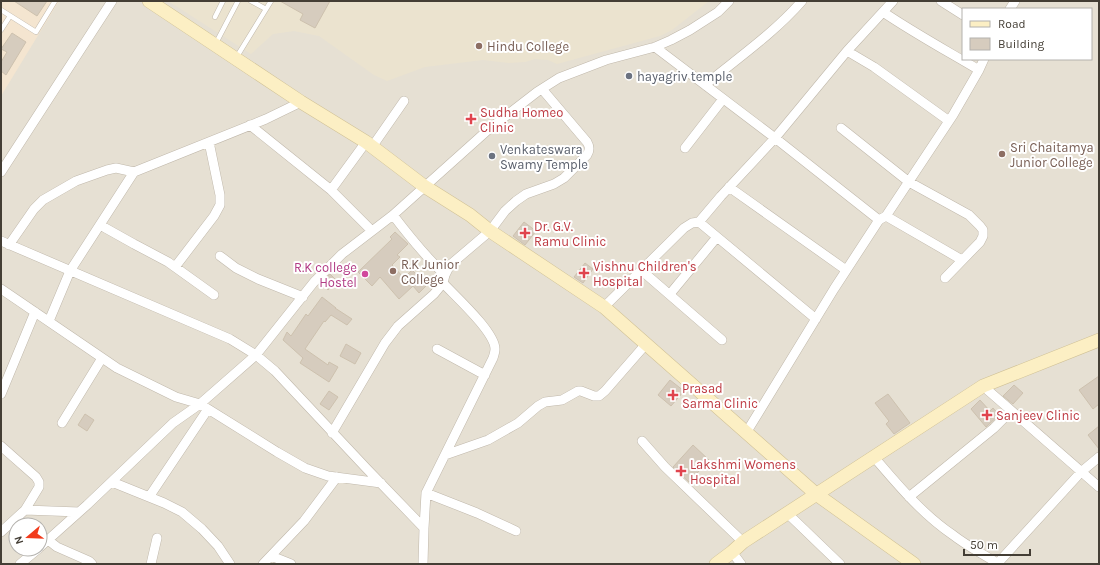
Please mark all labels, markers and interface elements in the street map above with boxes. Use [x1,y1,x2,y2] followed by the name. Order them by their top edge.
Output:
[962,8,1092,60] legend
[998,17,1026,31] text: Road
[998,37,1045,51] text: Building
[487,39,569,54] place label: Hindu College
[474,41,484,51] marker: Hindu College
[637,69,733,84] place label: hayagriv temple
[624,71,634,81] marker: hayagriv temple
[480,105,563,135] place label: Sudha Homeo Clinic
[465,113,477,125] marker: Sudha Homeo Clinic
[1010,140,1094,170] place label: Sri Chaitamya Junior College
[500,142,588,172] place label: Venkateswara Swamy Temple
[997,149,1007,159] marker: Sri Chaitamya Junior College
[487,151,497,161] marker: Venkateswara Swamy Temple
[534,219,606,249] place label: Dr. G.V. Ramu Clinic
[519,227,531,239] marker: Dr. G.V. Ramu Clinic
[401,257,459,287] place label: R.K Junior College
[593,259,697,289] place label: Vishnu Children's Hospital
[294,260,357,290] place label: R.K college Hostel
[388,266,398,276] marker: R.K Junior College
[578,267,590,279] marker: Vishnu Children's Hospital
[360,269,370,279] marker: R.K college Hostel
[682,381,758,411] place label: Prasad Sarma Clinic
[667,389,679,401] marker: Prasad Sarma Clinic
[996,408,1080,423] place label: Sanjeev Clinic
[981,409,993,421] marker: Sanjeev Clinic
[690,457,796,487] place label: Lakshmi Womens Hospital
[675,465,687,477] marker: Lakshmi Womens Hospital
[8,517,48,557] north arrow
[964,531,1030,557] scale bar
[12,534,26,546] text: N
[970,538,998,552] text: 50 m

